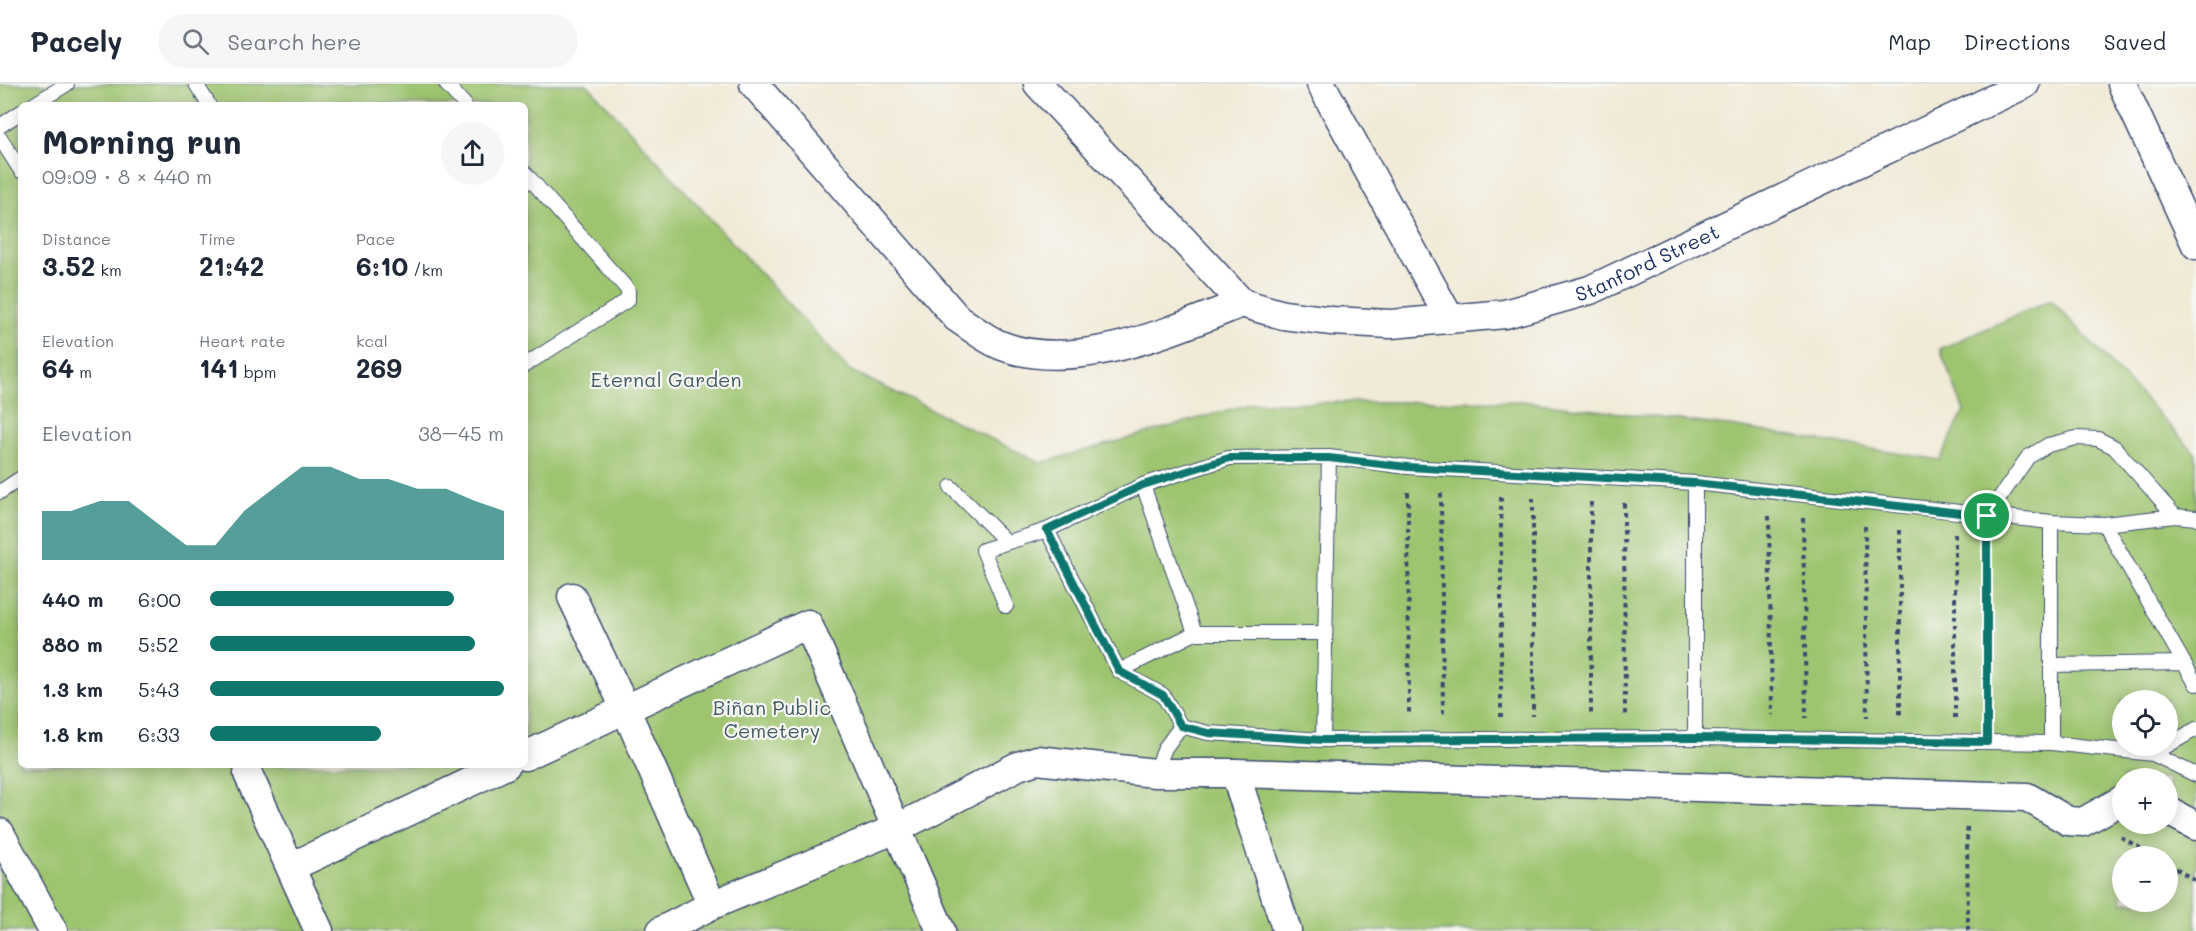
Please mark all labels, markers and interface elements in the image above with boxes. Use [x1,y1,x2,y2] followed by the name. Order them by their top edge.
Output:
[158,14,578,68] search box
[30,23,122,59] text: Pacely
[179,25,212,58] icon: search
[227,27,361,56] text: Search here
[1888,28,1931,55] text: Map
[1964,28,2071,55] text: Directions
[2104,28,2166,55] text: Saved
[42,119,242,162] text: Morning run
[441,122,504,185] button: share
[42,163,212,189] text: 09:09 · 8 × 440 m
[1572,218,1723,307] street label: Stanford Street
[42,228,111,249] text: Distance
[199,228,235,249] text: Time
[356,228,395,249] text: Pace
[42,249,95,283] text: 3.52
[199,249,264,283] text: 21:42
[356,249,408,283] text: 6:10
[95,259,122,280] text: km
[408,259,443,280] text: /km
[42,330,114,351] text: Elevation
[199,330,285,351] text: Heart rate
[356,330,388,351] text: kcal
[42,351,74,385] text: 64
[199,351,239,385] text: 141
[356,351,402,385] text: 269
[74,361,92,382] text: m
[239,361,276,382] text: bpm
[590,366,742,392] park label: Eternal Garden
[42,420,132,446] text: Elevation
[418,420,504,446] text: 38–45 m
[1961,490,2012,541] pin
[1970,499,2003,532] icon: arrive
[42,586,103,612] text: 440 m
[138,586,181,612] text: 6:00
[42,631,103,657] text: 880 m
[138,631,179,657] text: 5:52
[42,676,103,702] text: 1.3 km
[138,676,179,702] text: 5:43
[2112,690,2178,912] map controls
[2112,690,2178,756] button: locate
[713,694,831,743] park label: Biñan Public Cemetery
[42,721,103,747] text: 1.8 km
[138,721,180,747] text: 6:33
[2112,768,2178,834] button: +
[2112,846,2178,912] button: −

